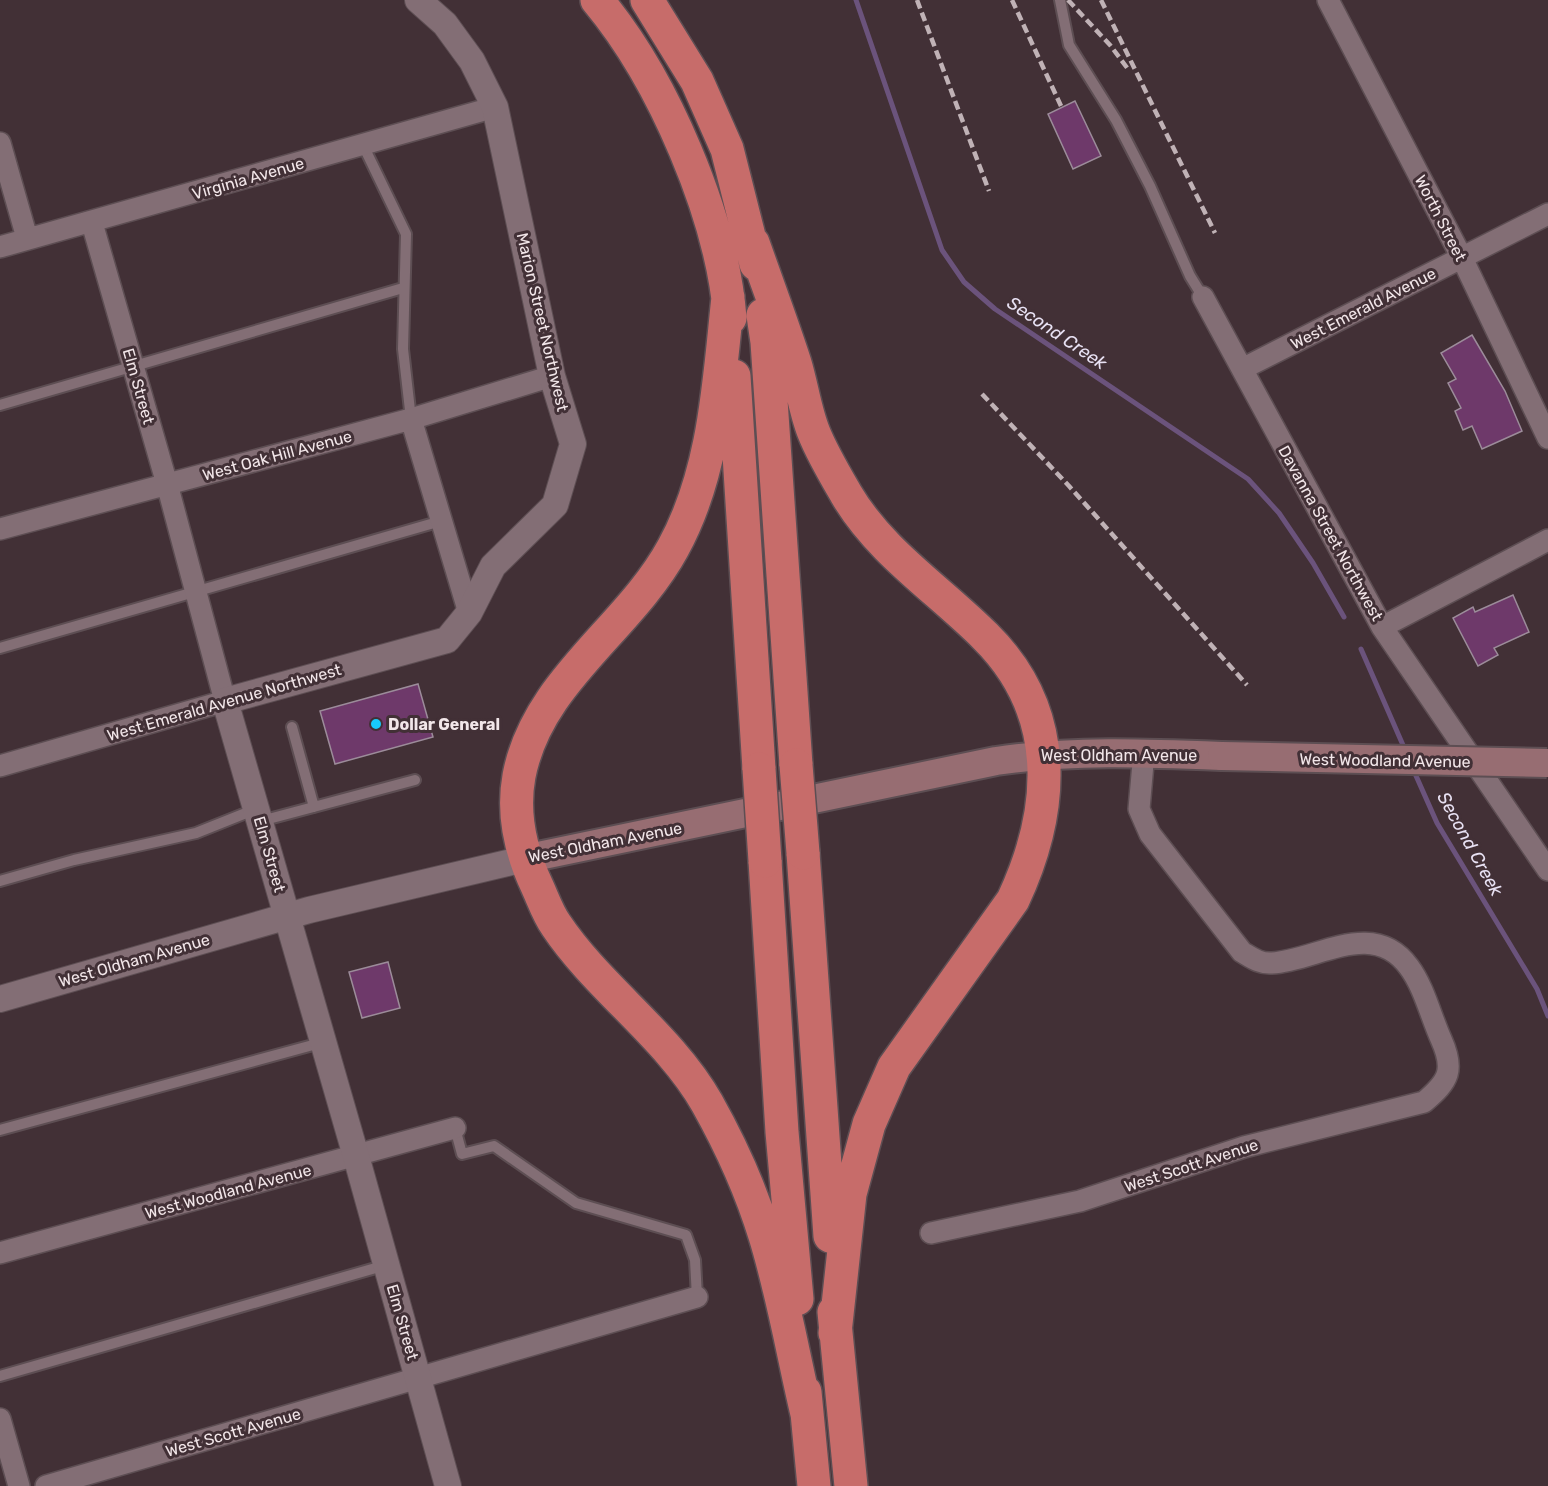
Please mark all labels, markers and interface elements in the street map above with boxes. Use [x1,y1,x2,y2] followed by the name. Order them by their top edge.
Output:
[190,153,306,204] street label: Virginia Avenue
[1411,172,1470,264] street label: Worth Street
[513,231,572,413] street label: Marion Street Northwest
[1287,264,1439,353] street label: West Emerald Avenue
[1003,292,1112,375] water label: Second Creek
[119,346,158,426] street label: Elm Street
[200,426,354,485] street label: West Oak Hill Avenue
[1274,442,1387,624] street label: Davanna Street Northwest
[105,660,343,745] street label: West Emerald Avenue Northwest
[388,715,500,734] place label: Dollar General
[369,717,383,731] marker: Dollar General
[1041,746,1197,765] street label: West Oldham Avenue
[1299,750,1471,771] street label: West Woodland Avenue
[1432,788,1508,901] water label: Second Creek
[250,814,289,894] street label: Elm Street
[527,818,684,867] street label: West Oldham Avenue
[56,930,212,991] street label: West Oldham Avenue
[1122,1135,1261,1196] street label: West Scott Avenue
[143,1160,313,1223] street label: West Woodland Avenue
[383,1282,422,1362] street label: Elm Street
[163,1404,303,1461] street label: West Scott Avenue

